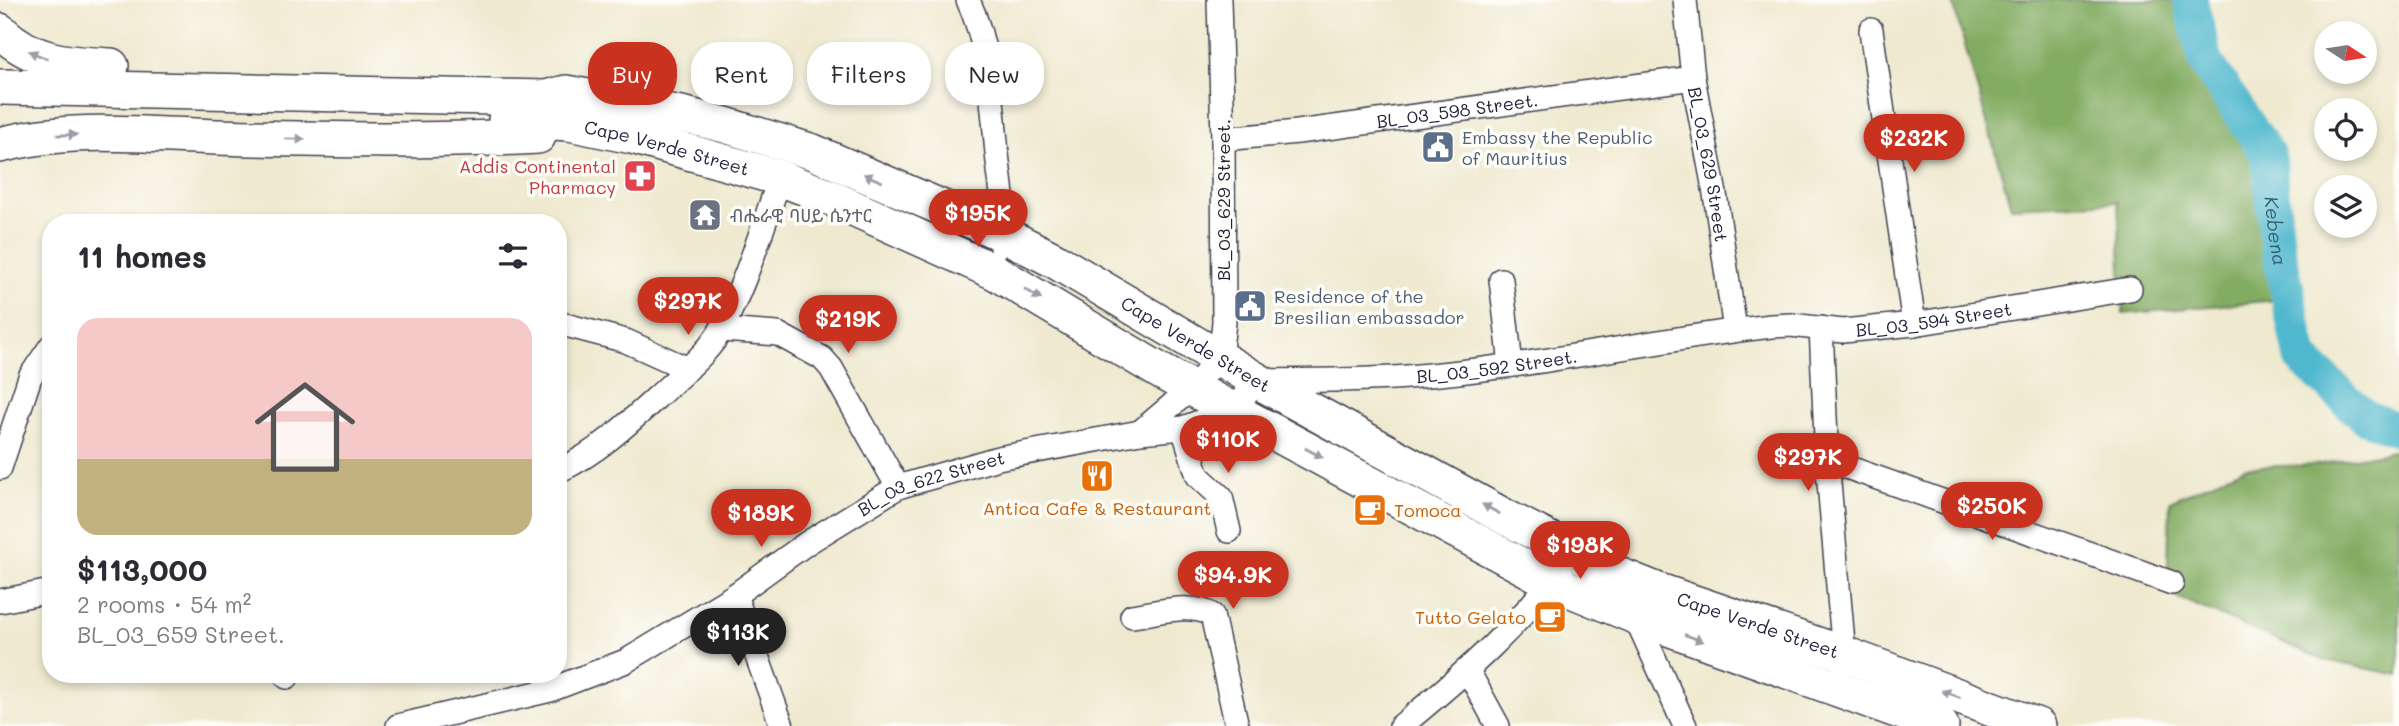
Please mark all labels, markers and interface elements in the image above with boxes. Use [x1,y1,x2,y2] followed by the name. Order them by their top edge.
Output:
[2314,21,2376,84] north arrow
[2314,21,2377,238] map controls
[588,42,677,105] chip: Buy
[691,42,793,105] chip: Rent
[807,42,931,105] chip: Filters
[945,42,1044,105] chip: New
[27,49,48,60] one-way arrow
[1683,85,1734,243] street label: BL_03_629 Street
[1375,87,1539,133] street label: BL_03_598 Street.
[2314,98,2377,161] button: locate
[582,114,752,181] street label: Cape Verde Street
[1865,114,1963,174] pin: $232K
[1211,119,1235,281] street label: BL_03_629 Street.
[1880,122,1948,152] text: $232K
[1462,125,1653,170] place label: Embassy the Republic of Mauritius
[1419,128,1457,166] public building icon: Embassy the Republic of Mauritius
[57,130,79,141] one-way arrow
[284,134,306,145] one-way arrow
[459,154,616,199] place label: Addis Continental Pharmacy
[621,157,659,195] pharmacy icon: Addis Continental Pharmacy
[863,172,883,184] one-way arrow
[2314,175,2377,238] button: layers
[929,190,1027,249] pin: $195K
[2260,195,2294,268] water label: Kebena
[686,196,724,234] temple icon: ብሔራዊ ባሀይ ሴንተር
[945,197,1011,227] text: $195K
[730,203,872,227] place label: ብሔራዊ ባሀይ ሴንተር
[77,236,207,276] text: 11 homes
[494,237,532,275] icon: filters
[639,278,737,337] pin: $297K
[1274,284,1465,329] place label: Residence of the Bresilian embassador
[654,285,722,315] text: $297K
[1231,287,1269,325] public building icon: Residence of the Bresilian embassador
[1024,288,1043,301] one-way arrow
[1117,290,1275,397] street label: Cape Verde Street
[799,296,897,355] pin: $219K
[1855,296,2013,342] street label: BL_03_594 Street
[815,303,881,333] text: $219K
[1415,344,1579,388] street label: BL_03_592 Street.
[242,364,368,490] icon: home
[1179,416,1277,475] pin: $110K
[1196,423,1260,453] text: $110K
[1759,434,1857,493] pin: $297K
[1774,441,1842,471] text: $297K
[853,445,1006,521] street label: BL_03_622 Street
[1305,446,1325,458] one-way arrow
[1078,457,1116,495] restaurant icon: Antica Cafe & Restaurant
[1943,482,2041,542] pin: $250K
[712,490,810,549] pin: $189K
[1957,490,2027,520] text: $250K
[1351,491,1389,529] cafe icon: Tomoca
[983,496,1211,520] place label: Antica Cafe & Restaurant
[727,497,795,527] text: $189K
[1394,498,1462,522] place label: Tomoca
[1481,503,1500,515] one-way arrow
[1531,522,1629,581] pin: $198K
[1546,529,1614,559] text: $198K
[77,549,207,589] text: $113,000
[1176,552,1290,611] pin: $94.9K
[1194,559,1272,589] text: $94.9K
[1674,586,1842,663] street label: Cape Verde Street
[77,589,252,619] text: 2 rooms · 54 m²
[1531,598,1569,636] cafe icon: Tutto Gelato
[1415,605,1526,629] place label: Tutto Gelato
[689,608,787,668] pin: $113K
[706,616,770,646] text: $113K
[77,619,285,649] text: BL_03_659 Street.
[1684,633,1705,644] one-way arrow
[1940,689,1961,700] one-way arrow

